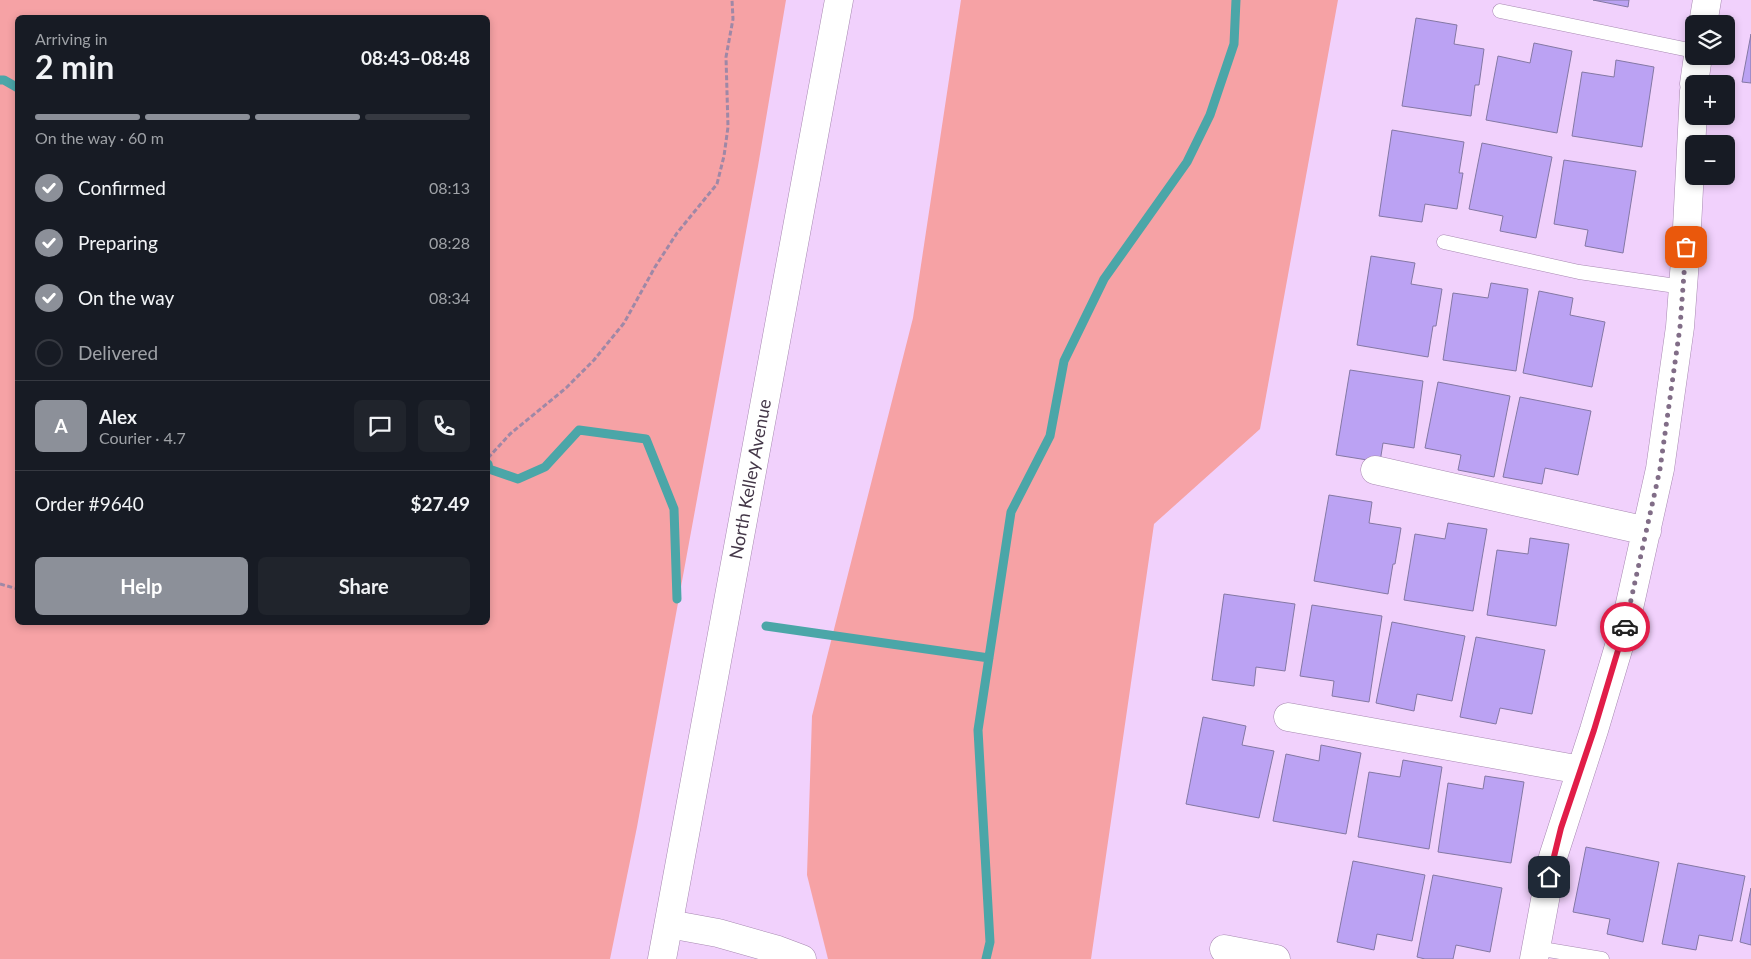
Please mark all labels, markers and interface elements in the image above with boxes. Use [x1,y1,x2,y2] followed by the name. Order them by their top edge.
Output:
[1685,15,1735,185] map controls
[1685,15,1735,65] button: layers
[35,29,108,48] text: Arriving in
[361,46,470,69] text: 08:43–08:48
[35,47,114,86] text: 2 min
[1685,75,1735,125] button: +
[35,128,164,147] text: On the way · 60 m
[1685,135,1735,185] button: −
[35,174,63,202] icon: check
[78,176,166,199] text: Confirmed
[429,178,470,197] text: 08:13
[1665,226,1707,268] pin
[35,229,63,257] icon: check
[78,231,158,254] text: Preparing
[429,233,470,252] text: 08:28
[1672,233,1700,261] icon: bag
[35,284,63,312] icon: check
[78,286,174,309] text: On the way
[429,288,470,307] text: 08:34
[78,341,158,364] text: Delivered
[724,397,775,561] street label: North Kelley Avenue
[354,400,406,452] button: chat
[418,400,470,452] button: phone
[99,405,137,428] text: Alex
[54,414,68,437] text: A
[99,428,186,447] text: Courier · 4.7
[35,492,144,515] text: Order #9640
[410,492,470,515] text: $27.49
[35,557,248,615] button: Help
[258,557,470,615] button: Share
[1600,602,1650,652] courier
[1611,613,1639,641] icon: car
[1528,856,1570,898] pin
[1535,863,1563,891] icon: home

